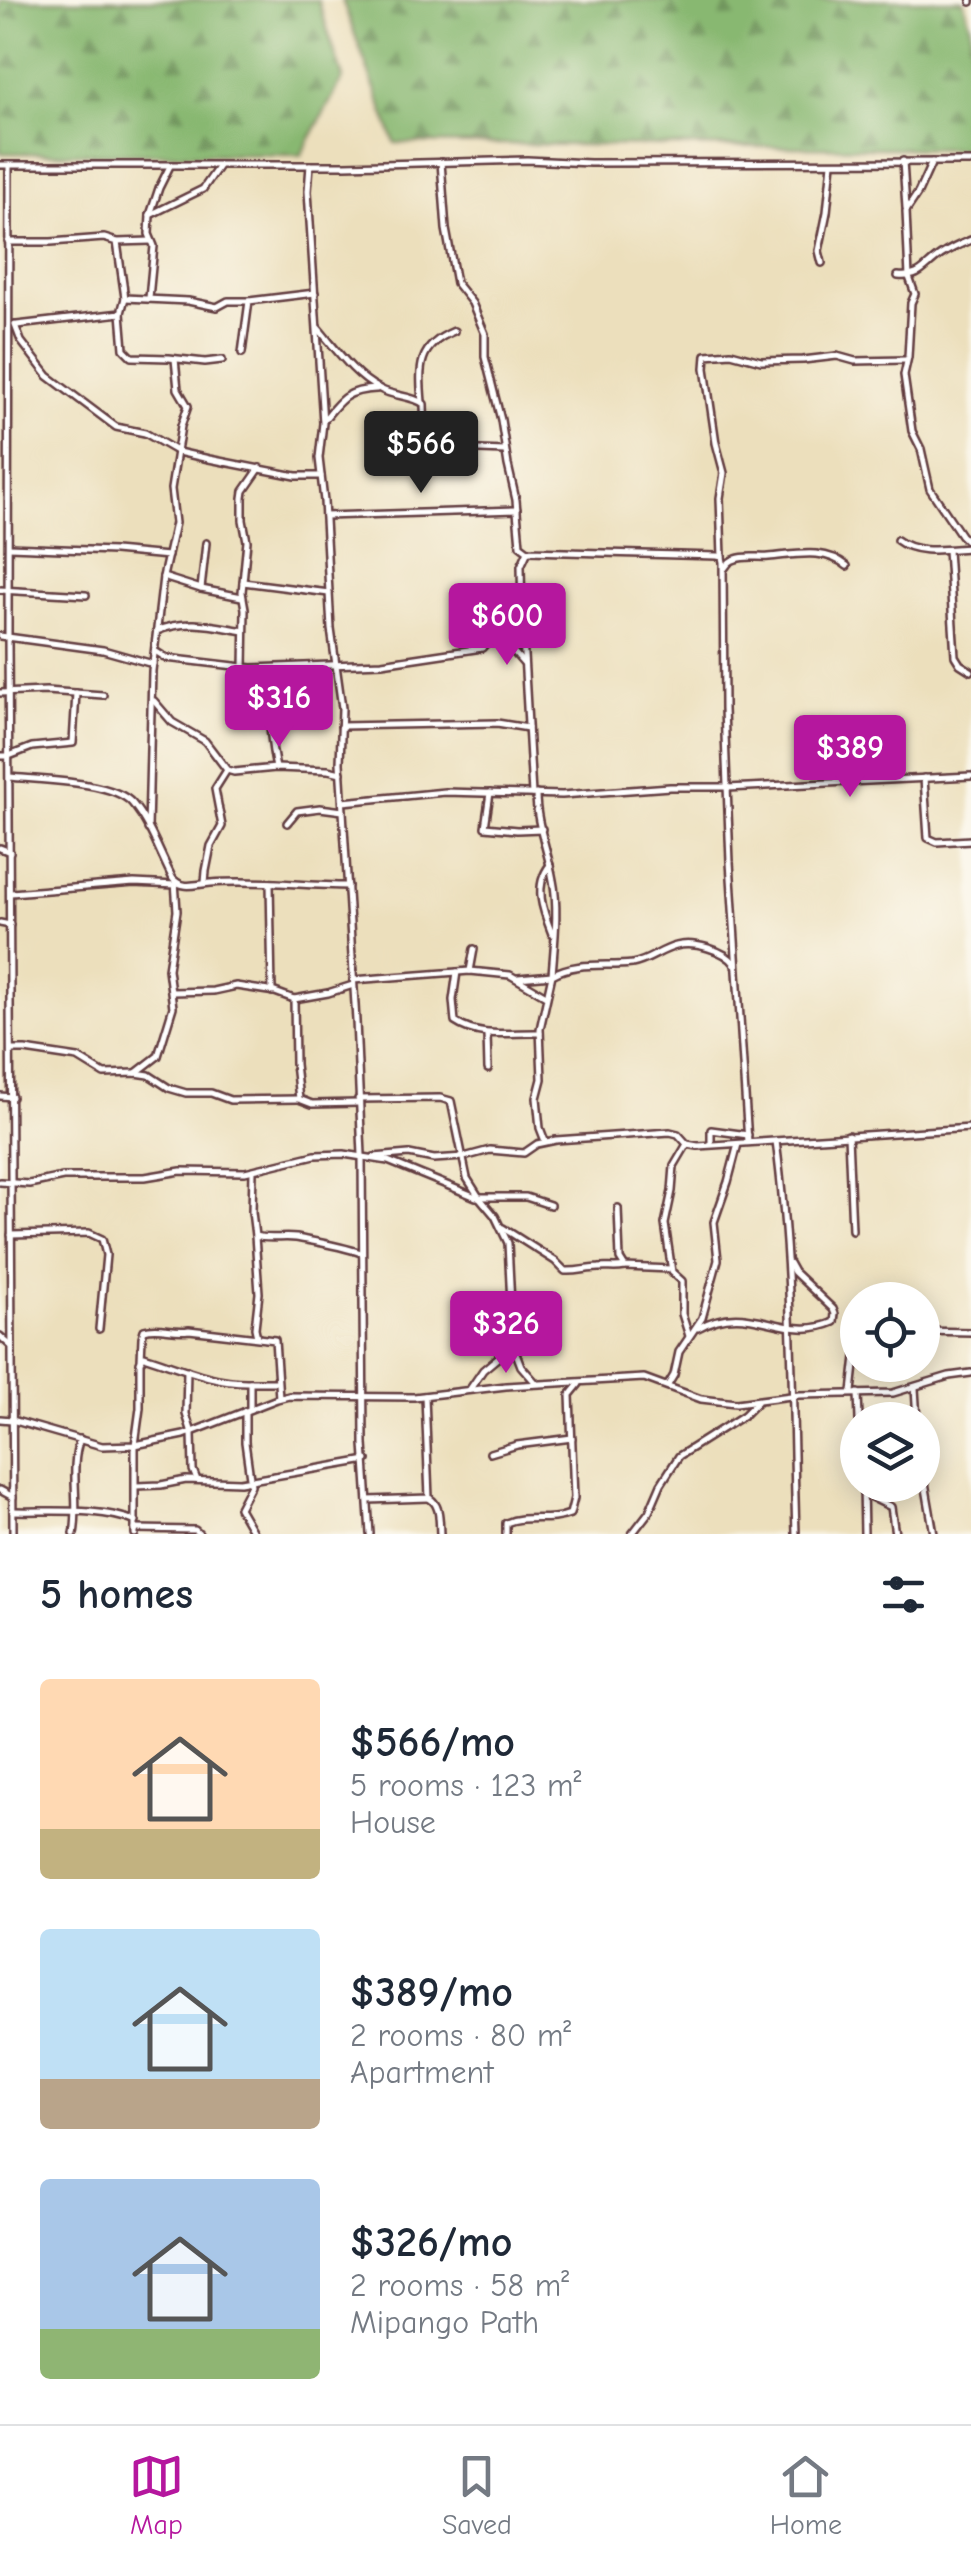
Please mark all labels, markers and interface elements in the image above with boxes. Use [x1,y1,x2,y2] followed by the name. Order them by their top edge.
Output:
[362,411,480,496] pin: $566
[386,425,456,462] text: $566
[448,583,566,668] pin: $600
[471,597,543,634] text: $600
[220,665,338,750] pin: $316
[247,679,311,716] text: $316
[791,715,909,800] pin: $389
[816,729,884,766] text: $389
[840,1282,940,1502] map controls
[840,1282,940,1382] button: locate
[447,1291,565,1376] pin: $326
[472,1305,540,1342] text: $326
[840,1402,940,1502] button: layers
[876,1567,931,1622] icon: filters
[40,1570,193,1619] text: 5 homes
[350,1718,515,1767] text: $566/mo
[120,1719,240,1839] icon: home
[350,1767,582,1804] text: 5 rooms · 123 m²
[350,1804,436,1841] text: House
[350,1968,513,2017] text: $389/mo
[120,1969,240,2089] icon: home
[350,2017,571,2054] text: 2 rooms · 80 m²
[350,2054,493,2091] text: Apartment
[350,2218,512,2267] text: $326/mo
[120,2219,240,2339] icon: home
[350,2267,569,2304] text: 2 rooms · 58 m²
[350,2304,539,2341] text: Mipango Path
[129,2449,184,2541] tab: Map
[442,2449,512,2541] tab: Saved
[770,2449,842,2541] tab: Home

